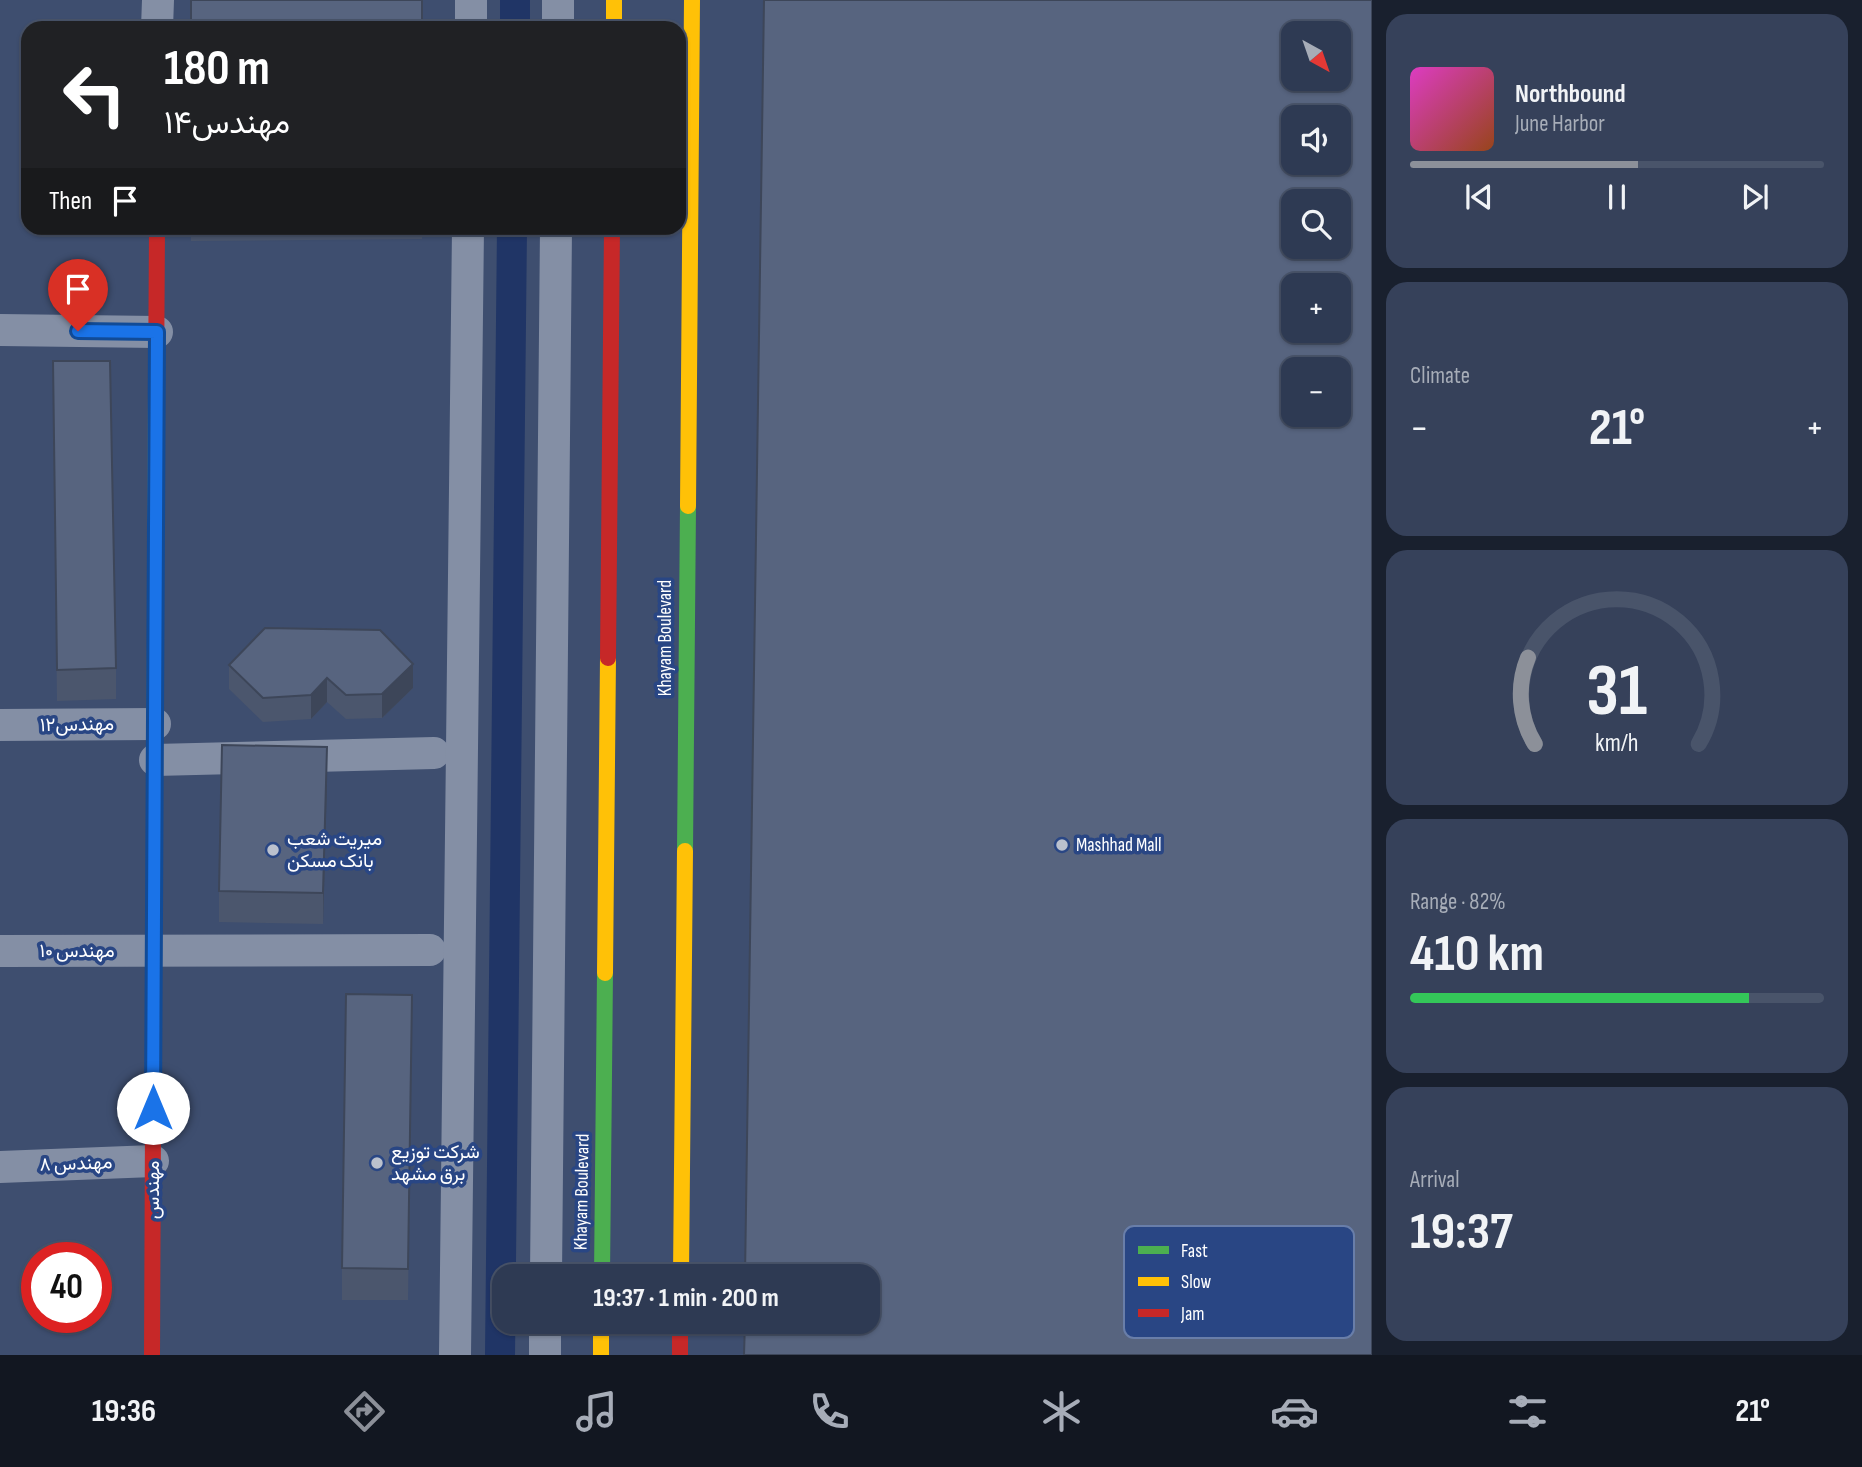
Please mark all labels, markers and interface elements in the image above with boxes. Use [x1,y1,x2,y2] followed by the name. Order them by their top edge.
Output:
[1281,21,1351,91] north arrow
[1281,21,1351,427] map controls
[164,40,270,99] text: 180 m
[49,49,140,140] icon: left
[1515,79,1626,110] text: Northbound
[164,104,290,143] text: مهندس۱۴
[1281,105,1351,175] button: sound
[1515,110,1605,138] text: June Harbor
[1460,178,1498,216] icon: previous
[1598,178,1636,216] icon: pause
[1736,178,1774,216] icon: next
[106,182,144,220] icon: arrive
[49,186,92,217] text: Then
[1281,189,1351,259] button: search
[48,259,108,331] pin
[59,270,97,308] icon: arrive
[1281,273,1351,343] button: +
[1281,357,1351,427] button: −
[1410,362,1470,390] text: Climate
[1589,397,1645,460] text: 21°
[1410,406,1429,451] text: −
[1805,406,1824,451] text: +
[654,580,677,696] street label: Khayam Boulevard
[1586,648,1648,736] text: 31
[40,713,114,737] street label: مهندس۱۲
[1595,727,1639,758] text: km/h
[287,828,382,873] place label: میریت شعب بانک مسکن
[1076,834,1162,857] place label: Mashhad Mall
[1054,837,1070,853] marker: Mashhad Mall
[265,842,281,858] marker: میریت شعب بانک مسکن
[1410,888,1506,916] text: Range · 82%
[1410,923,1544,986] text: 410 km
[39,940,115,963] street label: مهندس ۱۰
[116,1071,190,1145] position arrow
[569,1134,595,1250] street label: Khayam Boulevard
[391,1141,480,1186] place label: شرکت توزیع برق مشهد
[39,1151,113,1177] street label: مهندس ۸
[369,1155,385,1171] marker: شرکت توزیع برق مشهد
[142,1161,165,1219] street label: مهندس
[1410,1166,1459,1194] text: Arrival
[1410,1201,1513,1264] text: 19:37
[1124,1226,1354,1338] legend
[1181,1240,1208,1263] text: Fast
[21,1242,112,1333] speed limit sign: 40
[1181,1271,1211,1294] text: Slow
[593,1283,779,1314] text: 19:37 · 1 min · 200 m
[1180,1303,1204,1326] text: Jam
[340,1387,389,1436] icon: directions
[572,1387,621,1436] icon: music
[805,1387,854,1436] icon: phone
[1037,1387,1086,1436] icon: climate
[1270,1387,1319,1436] icon: car
[1503,1387,1552,1436] icon: filters
[92,1392,156,1431] text: 19:36
[1735,1392,1770,1431] text: 21°

